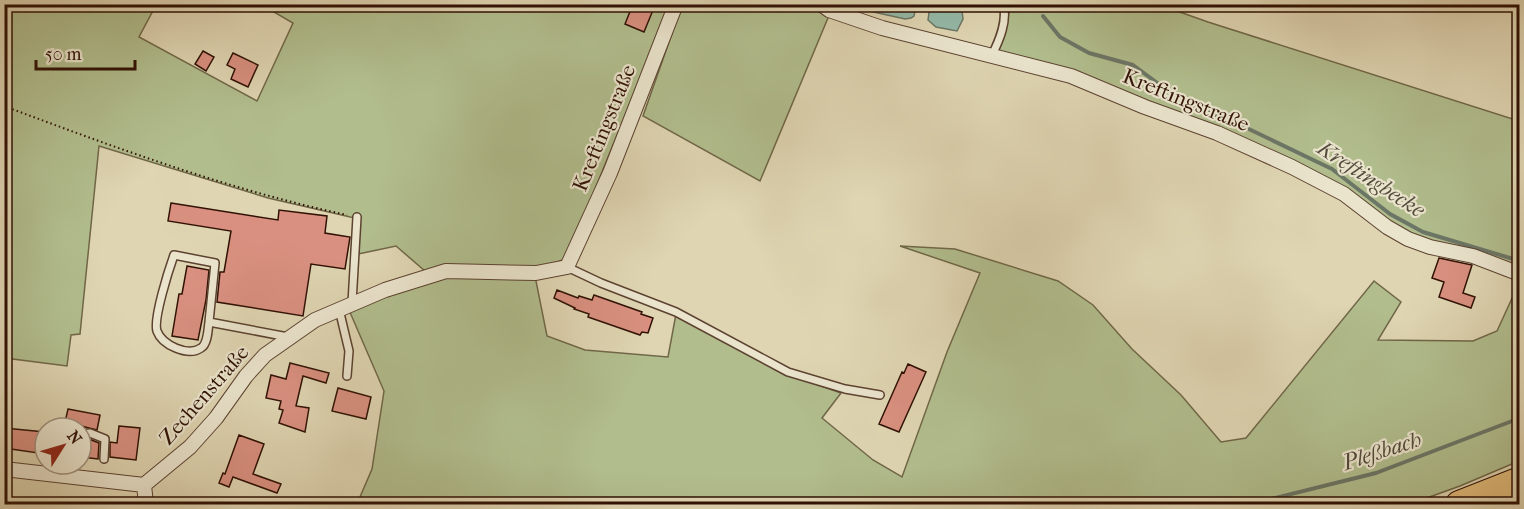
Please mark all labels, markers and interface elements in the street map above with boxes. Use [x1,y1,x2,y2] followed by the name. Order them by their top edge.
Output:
[36,33,135,71] scale bar
[45,44,82,65] text: 50 m
[568,61,640,195] street label: Kreftingstraße
[1119,64,1253,136] street label: Kreftingstraße
[1311,134,1430,224] water label: Kreftingbecke
[154,340,254,450] street label: Zechenstraße
[33,416,93,476] north arrow
[1338,426,1425,476] water label: Pleßbach
[63,427,86,449] text: N

